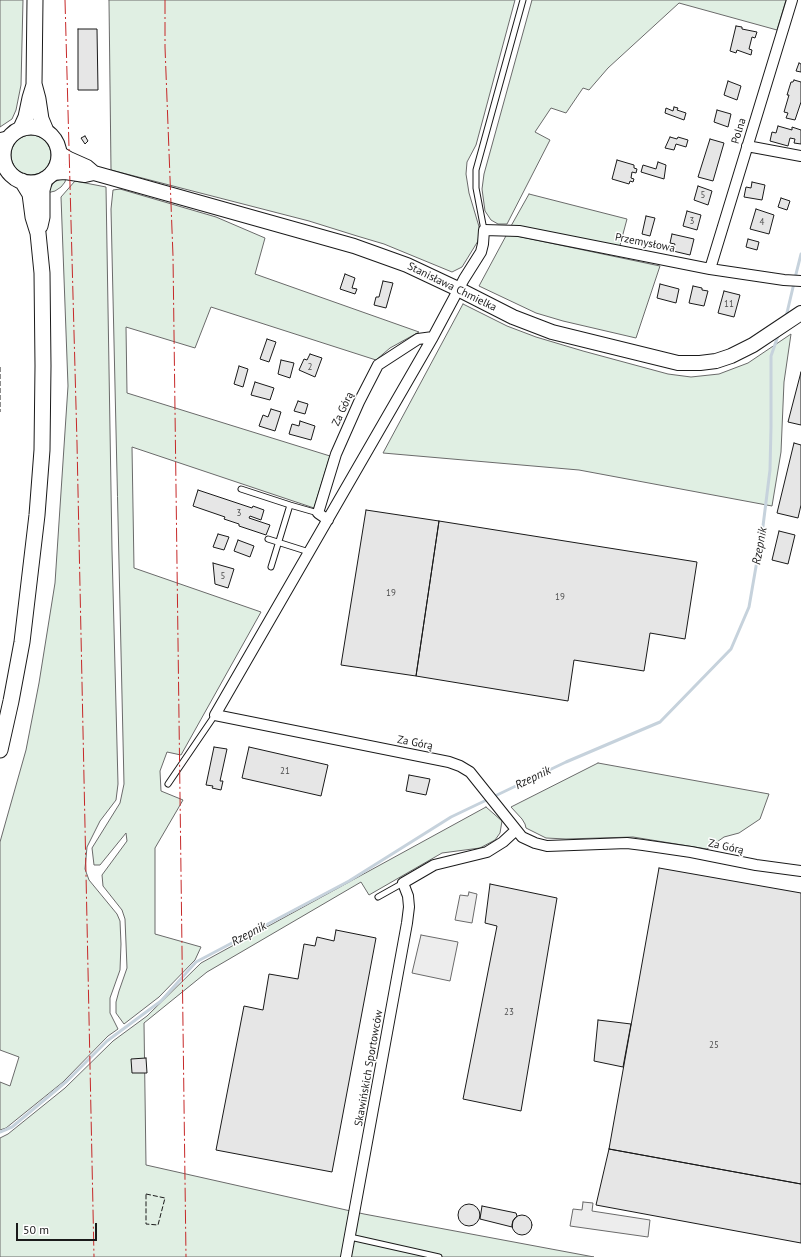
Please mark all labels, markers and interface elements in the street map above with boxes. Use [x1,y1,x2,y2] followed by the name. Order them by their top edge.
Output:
[729,116,749,146] street label: Polna
[701,190,705,200] house number: 5
[690,216,694,226] house number: 3
[760,217,764,227] house number: 4
[614,231,676,255] street label: Przemysłowa
[405,260,499,314] street label: Stanisława Chmielka
[724,299,734,309] house number: 11
[308,362,312,372] house number: 2
[329,390,357,428] street label: Za Górą
[237,508,241,518] house number: 3
[750,526,770,566] water label: Rzepnik
[221,571,225,581] house number: 5
[386,588,396,598] house number: 19
[555,592,565,602] house number: 19
[396,733,434,753] street label: Za Górą
[513,763,553,793] water label: Rzepnik
[280,766,290,776] house number: 21
[707,837,745,857] street label: Za Górą
[229,919,269,949] water label: Rzepnik
[504,1007,514,1017] house number: 23
[352,1009,386,1127] street label: Skawińskich Sportowców
[709,1040,719,1050] house number: 25
[18,1215,99,1241] scale bar
[23,1222,49,1237] text: 50 m

